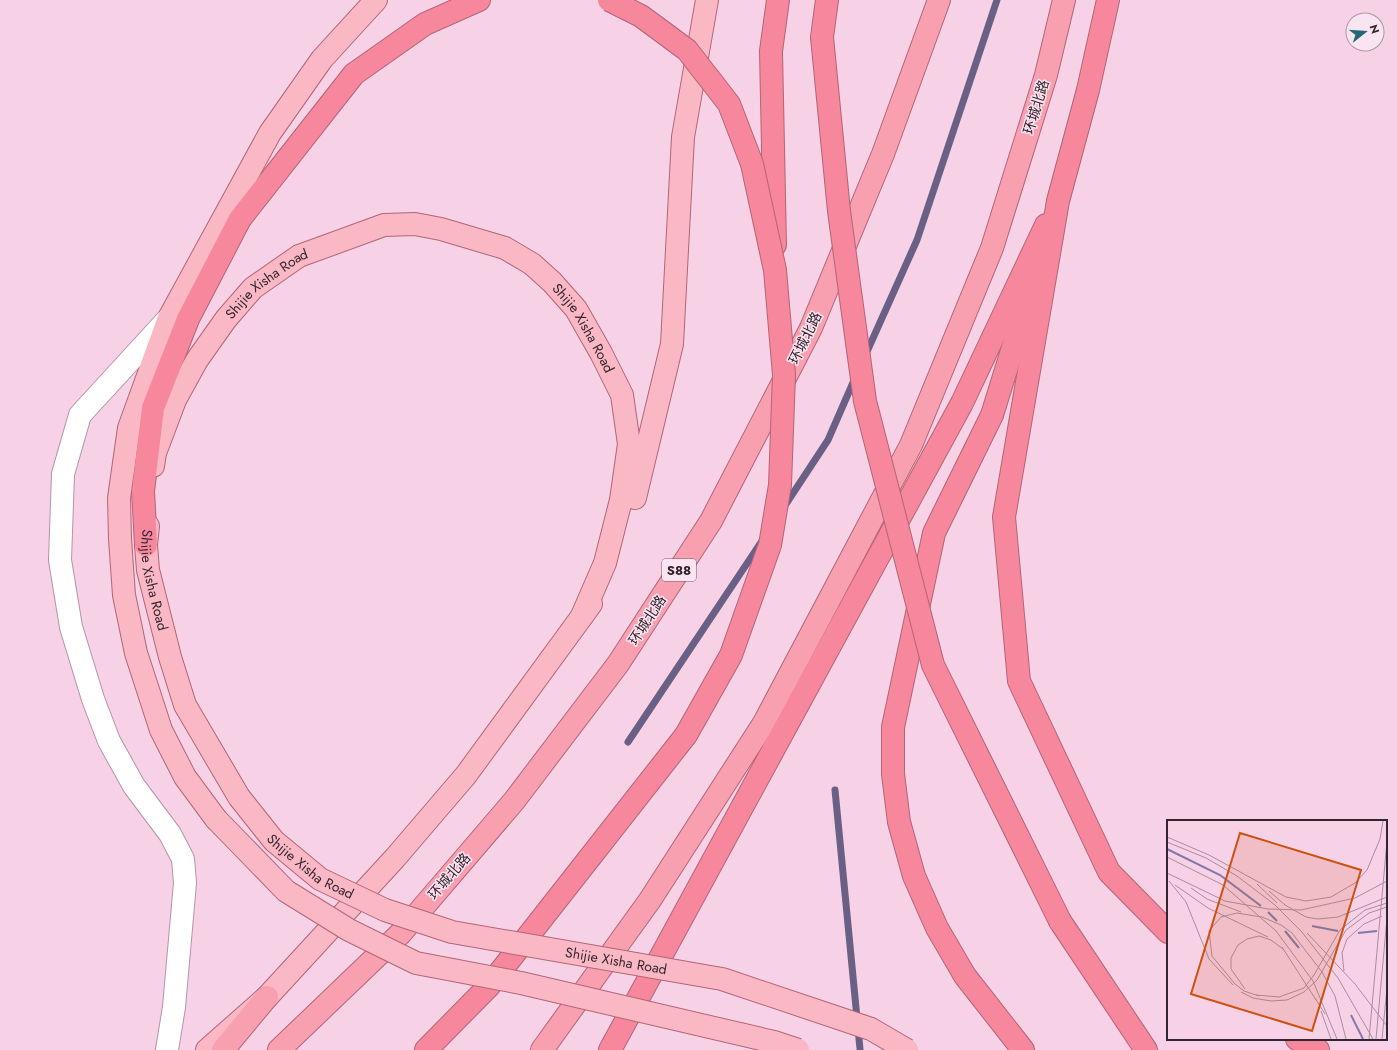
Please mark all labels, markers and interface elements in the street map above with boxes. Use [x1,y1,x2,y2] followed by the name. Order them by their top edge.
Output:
[1345,12,1385,52] north arrow
[1366,23,1383,36] text: N
[1018,77,1054,137] street label: 环城北路
[220,244,311,323] street label: Shijie Xisha Road
[548,279,619,376] street label: Shijie Xisha Road
[784,308,826,368] street label: 环城北路
[136,529,173,633] street label: Shijie Xisha Road
[662,559,696,581] road number: S88
[623,591,671,649] street label: 环城北路
[1167,820,1387,1040] inset map
[262,830,357,904] street label: Shijie Xisha Road
[423,848,475,904] street label: 环城北路
[564,942,668,979] street label: Shijie Xisha Road

